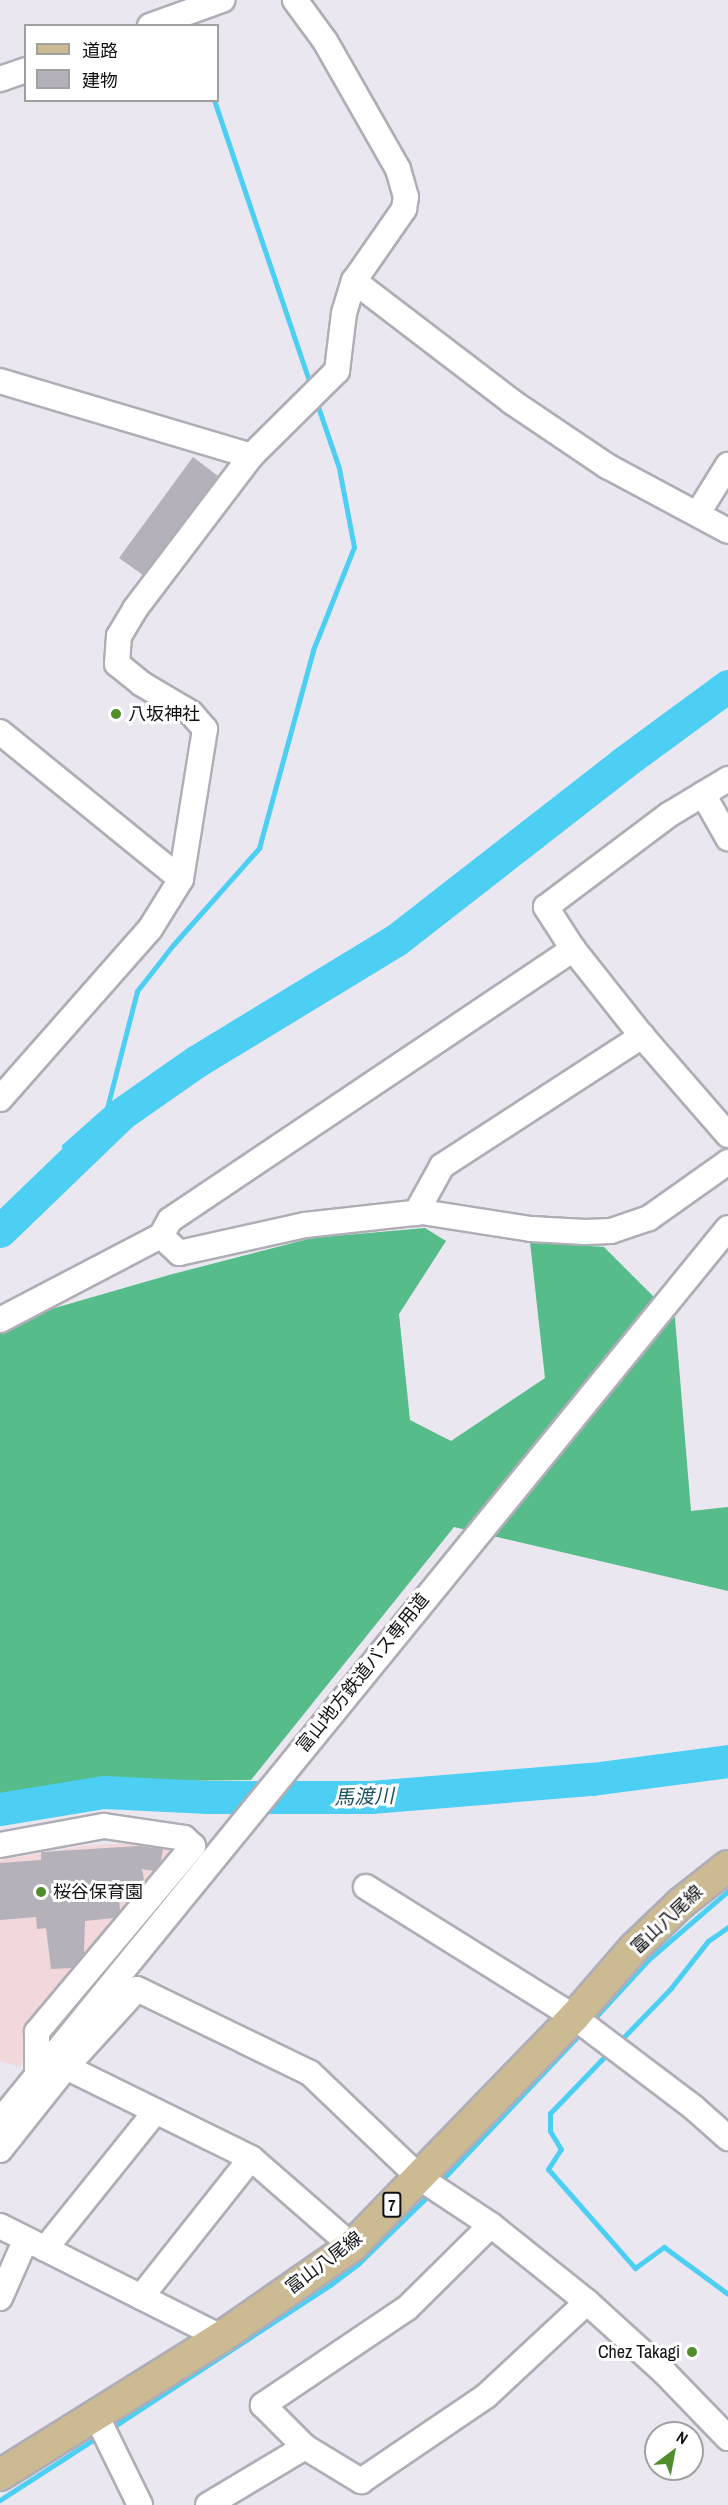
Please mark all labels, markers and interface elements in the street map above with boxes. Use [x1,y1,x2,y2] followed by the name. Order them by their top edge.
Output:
[24,24,219,102] legend
[82,38,118,63] text: 道路
[82,68,118,93] text: 建物
[128,703,200,725] place label: 八坂神社
[109,707,123,721] marker: 八坂神社
[292,1589,434,1757] street label: 富山地方鉄道バス専用道
[334,1783,394,1809] water label: 馬渡川
[53,1881,143,1903] place label: 桜谷保育園
[627,1881,707,1959] street label: 富山八尾線
[34,1885,48,1899] marker: 桜谷保育園
[382,2192,402,2218] road number: 7
[282,2227,366,2299] street label: 富山八尾線
[598,2341,680,2363] place label: Chez Takagi
[685,2345,699,2359] marker: Chez Takagi
[644,2421,704,2481] north arrow
[673,2426,692,2449] text: N

